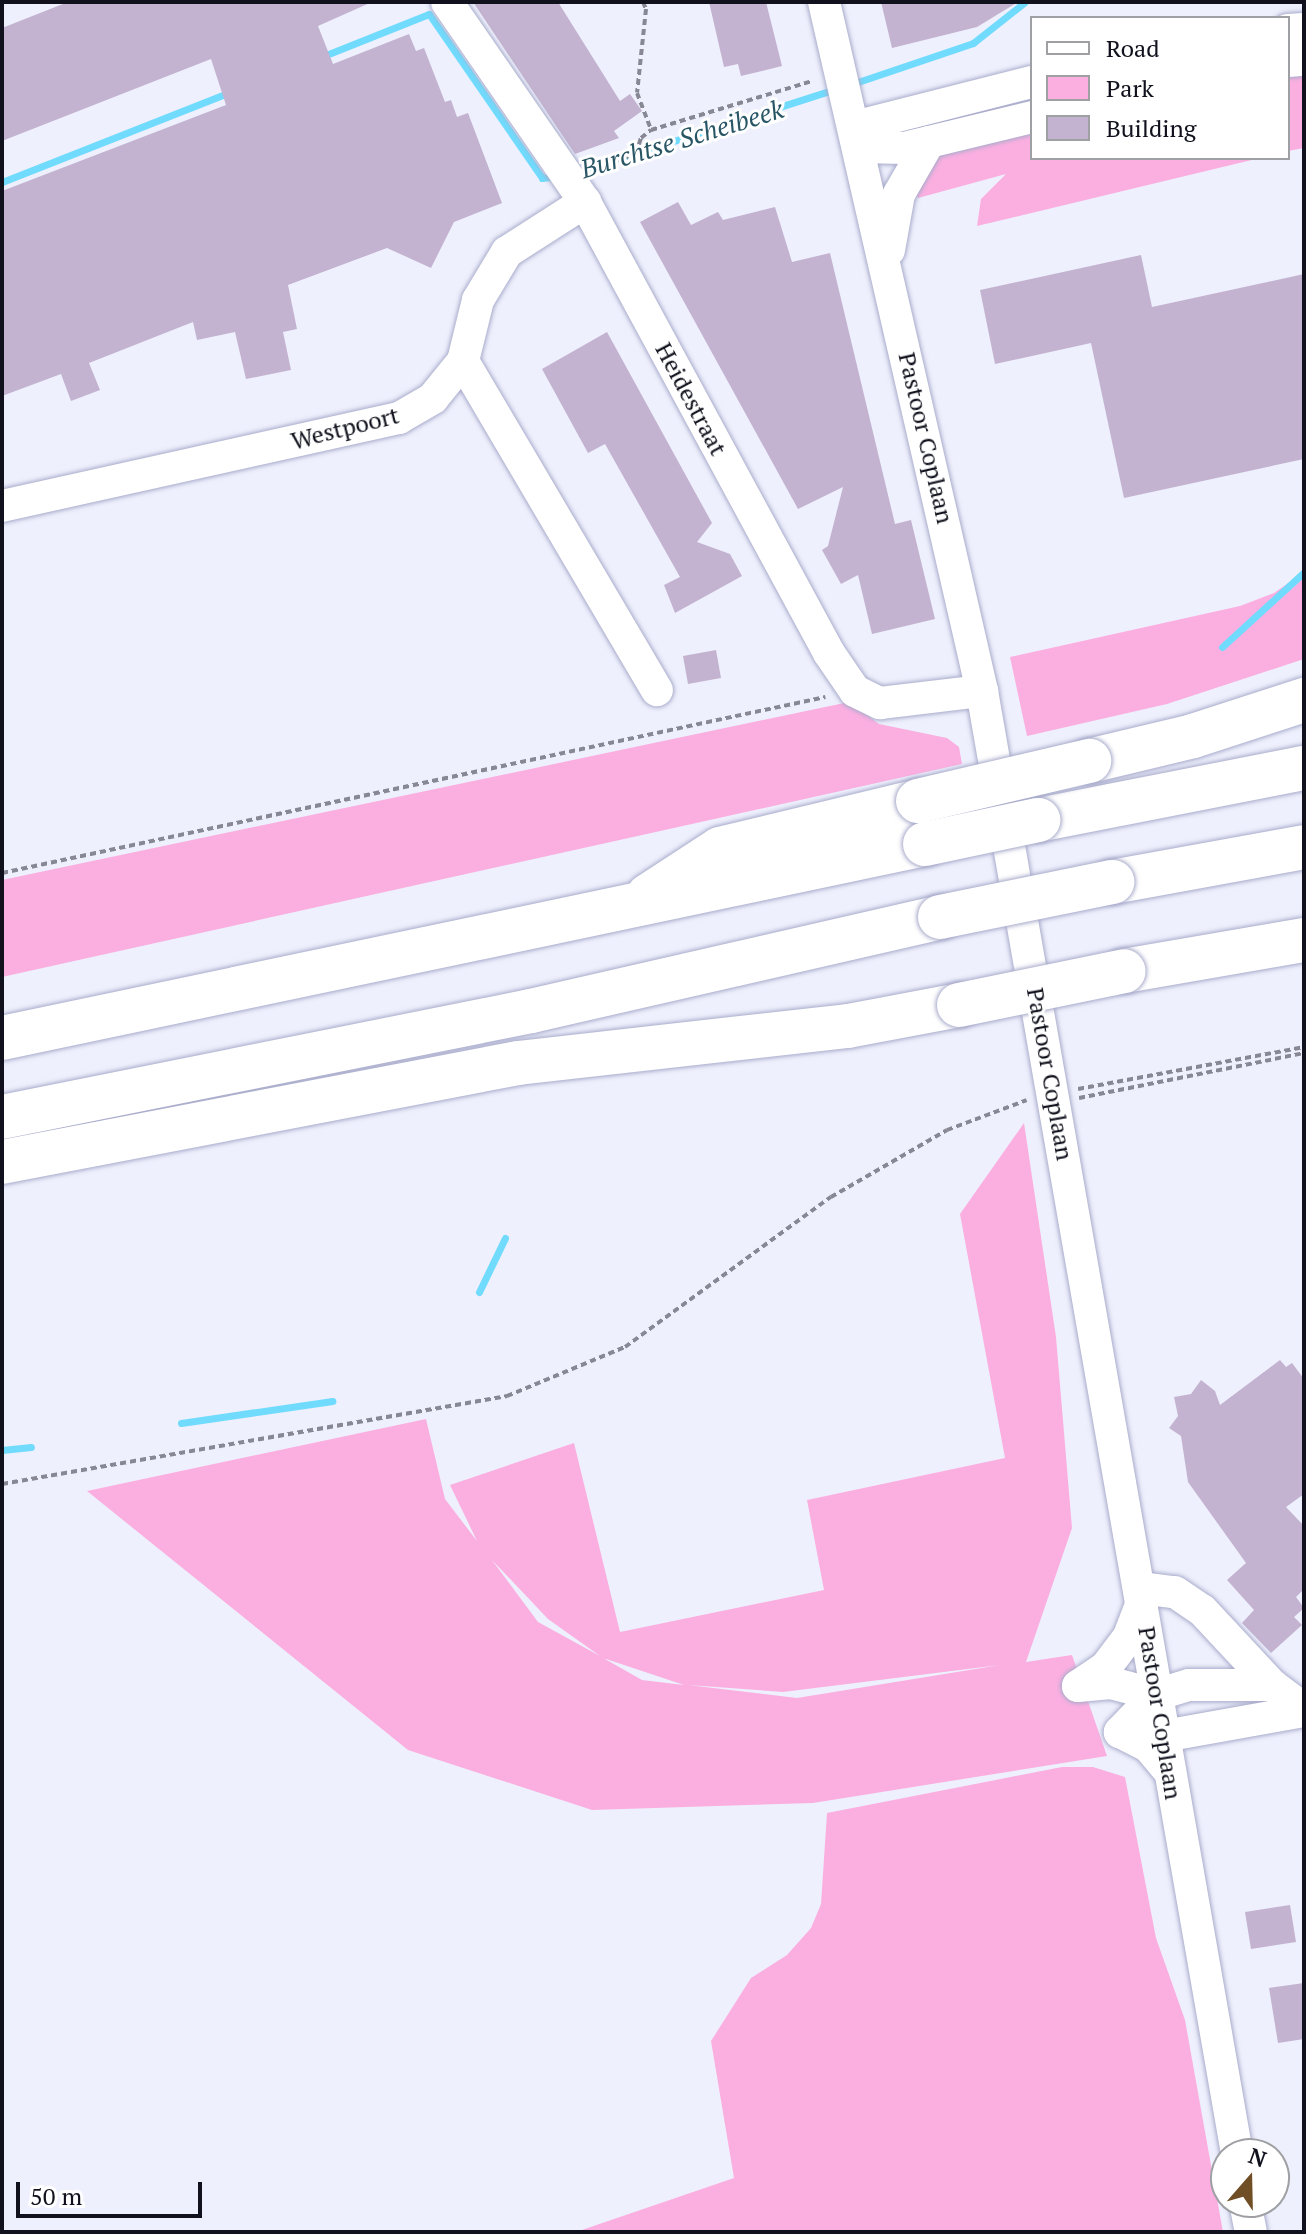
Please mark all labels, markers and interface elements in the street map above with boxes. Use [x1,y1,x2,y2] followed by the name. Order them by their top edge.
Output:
[1030,16,1290,160] legend
[1106,32,1160,64] text: Road
[1106,72,1154,104] text: Park
[577,93,787,185] water label: Burchtse Scheibeek
[1106,112,1196,144] text: Building
[649,338,733,460] street label: Heidestraat
[892,350,960,526] street label: Pastoor Coplaan
[288,401,402,455] street label: Westpoort
[1021,985,1079,1163] street label: Pastoor Coplaan
[1132,1624,1188,1802] street label: Pastoor Coplaan
[1210,2138,1290,2218] north arrow
[1245,2140,1270,2173] text: N
[20,2166,206,2216] scale bar
[30,2180,82,2212] text: 50 m

